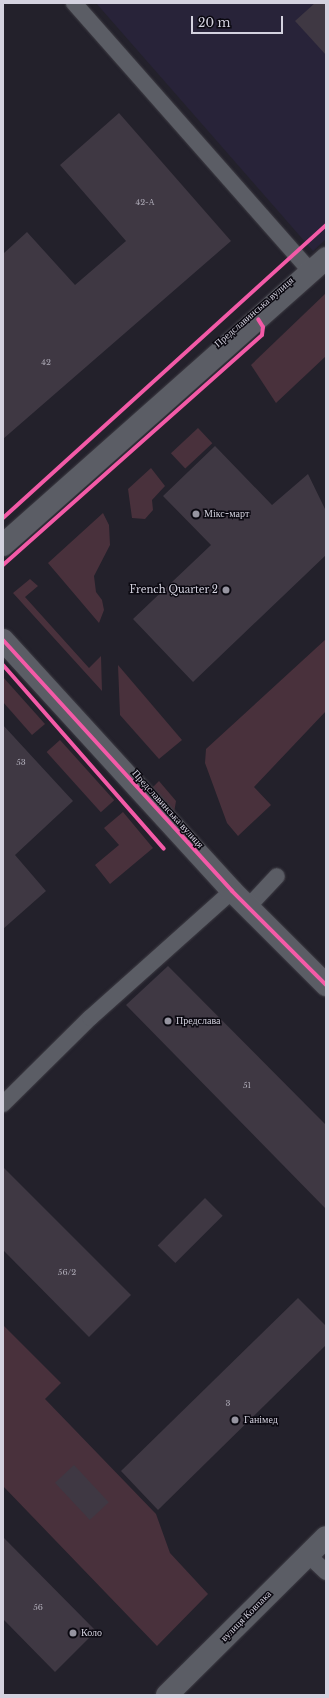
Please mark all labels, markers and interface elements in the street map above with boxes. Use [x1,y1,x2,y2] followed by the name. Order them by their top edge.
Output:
[193,8,285,34] scale bar
[198,15,230,30] text: 20 m
[135,198,155,208] house number: 42-А
[212,274,296,350] street label: Предславинська вулиця
[41,358,51,368] house number: 42
[204,508,249,520] place label: Мікс-март
[191,509,201,519] marker: Мікс-март
[129,584,218,596] place label: French Quarter 2
[221,585,231,595] marker: French Quarter 2
[16,758,26,768] house number: 53
[130,767,206,851] street label: Предславинська вулиця
[176,1015,221,1027] place label: Предслава
[163,1016,173,1026] marker: Предслава
[243,1081,251,1091] house number: 51
[58,1268,76,1278] house number: 56/2
[226,1399,230,1409] house number: 3
[229,1414,241,1426] marker: Ганімед
[244,1414,278,1426] place label: Ганімед
[218,1588,274,1644] street label: вулиця Ковпака
[33,1603,43,1613] house number: 56
[81,1627,102,1639] place label: Коло
[68,1628,78,1638] marker: Коло

